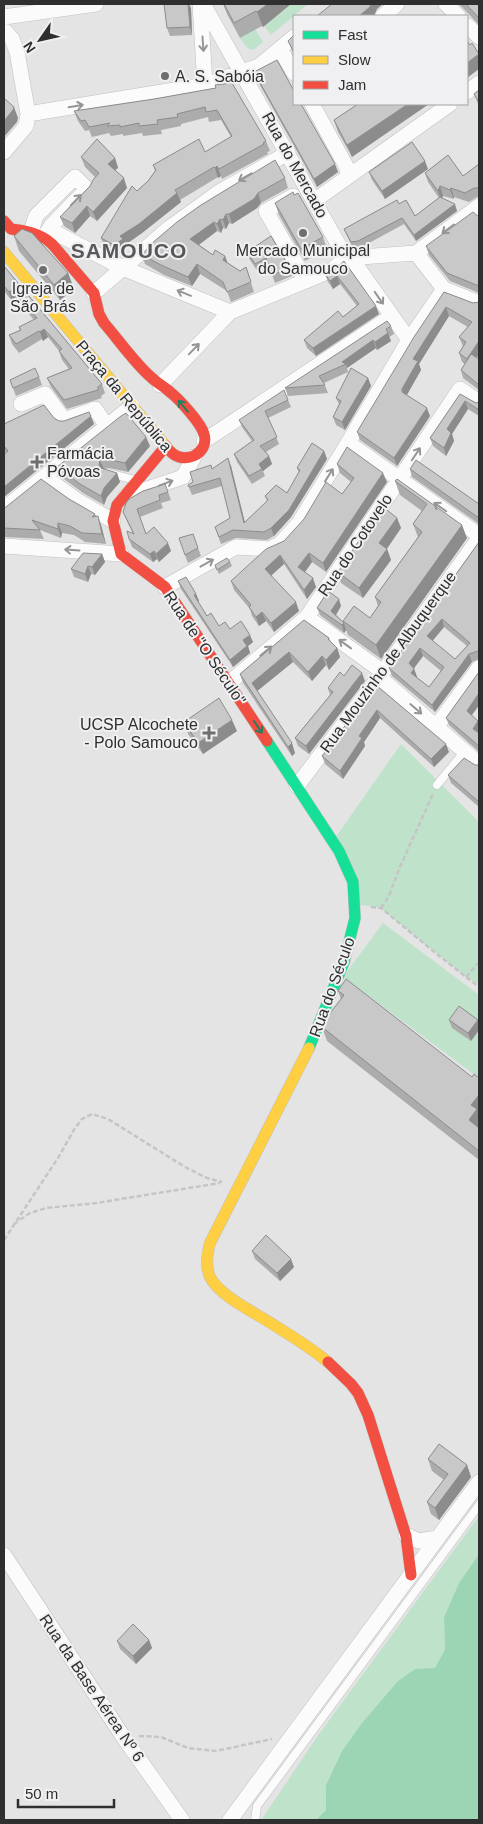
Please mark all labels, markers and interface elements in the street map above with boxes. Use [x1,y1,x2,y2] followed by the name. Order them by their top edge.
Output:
[15,15,65,65] north arrow
[293,15,468,105] legend
[338,26,368,43] text: Fast
[198,36,207,52] one-way arrow
[20,39,39,56] text: N
[338,51,371,68] text: Slow
[175,68,264,85] place label: A. S. Sabóia
[159,70,171,82] marker: A. S. Sabóia
[338,76,366,93] text: Jam
[68,100,84,110] one-way arrow
[259,109,331,221] street label: Rua do Mercado
[239,173,253,183] one-way arrow
[70,194,82,207] one-way arrow
[442,224,455,235] one-way arrow
[297,227,309,239] marker: Mercado Municipal do Samouco
[71,239,187,262] district label: SAMOUCO
[236,242,370,277] place label: Mercado Municipal do Samouco
[37,264,49,276] marker: Igreja de São Brás
[10,280,76,315] place label: Igreja de São Brás
[177,288,193,297] one-way arrow
[374,291,384,305] one-way arrow
[73,337,175,455] street label: Praça da República
[188,343,200,356] one-way arrow
[177,400,189,413] one-way arrow
[47,445,114,480] place label: Farmácia Póvoas
[411,447,421,461] one-way arrow
[31,456,43,468] marker: Farmácia Póvoas
[324,469,334,483] one-way arrow
[157,478,173,487] one-way arrow
[315,491,395,599] street label: Rua do Cotovelo
[433,502,447,512] one-way arrow
[64,546,80,555] one-way arrow
[199,558,214,567] one-way arrow
[317,568,460,756] street label: Rua Mouzinho de Albuquerque
[161,588,249,708] street label: Rua de "O Século"
[338,639,352,649] one-way arrow
[259,646,272,657] one-way arrow
[409,703,422,715] one-way arrow
[80,716,198,751] place label: UCSP Alcochete - Polo Samouco
[253,720,263,734] one-way arrow
[202,726,216,740] marker: UCSP Alcochete - Polo Samouco
[306,935,358,1039] street label: Rua do Século
[36,1611,148,1765] street label: Rua da Base Aérea Nº 6
[18,1776,114,1808] scale bar
[25,1785,58,1802] text: 50 m

